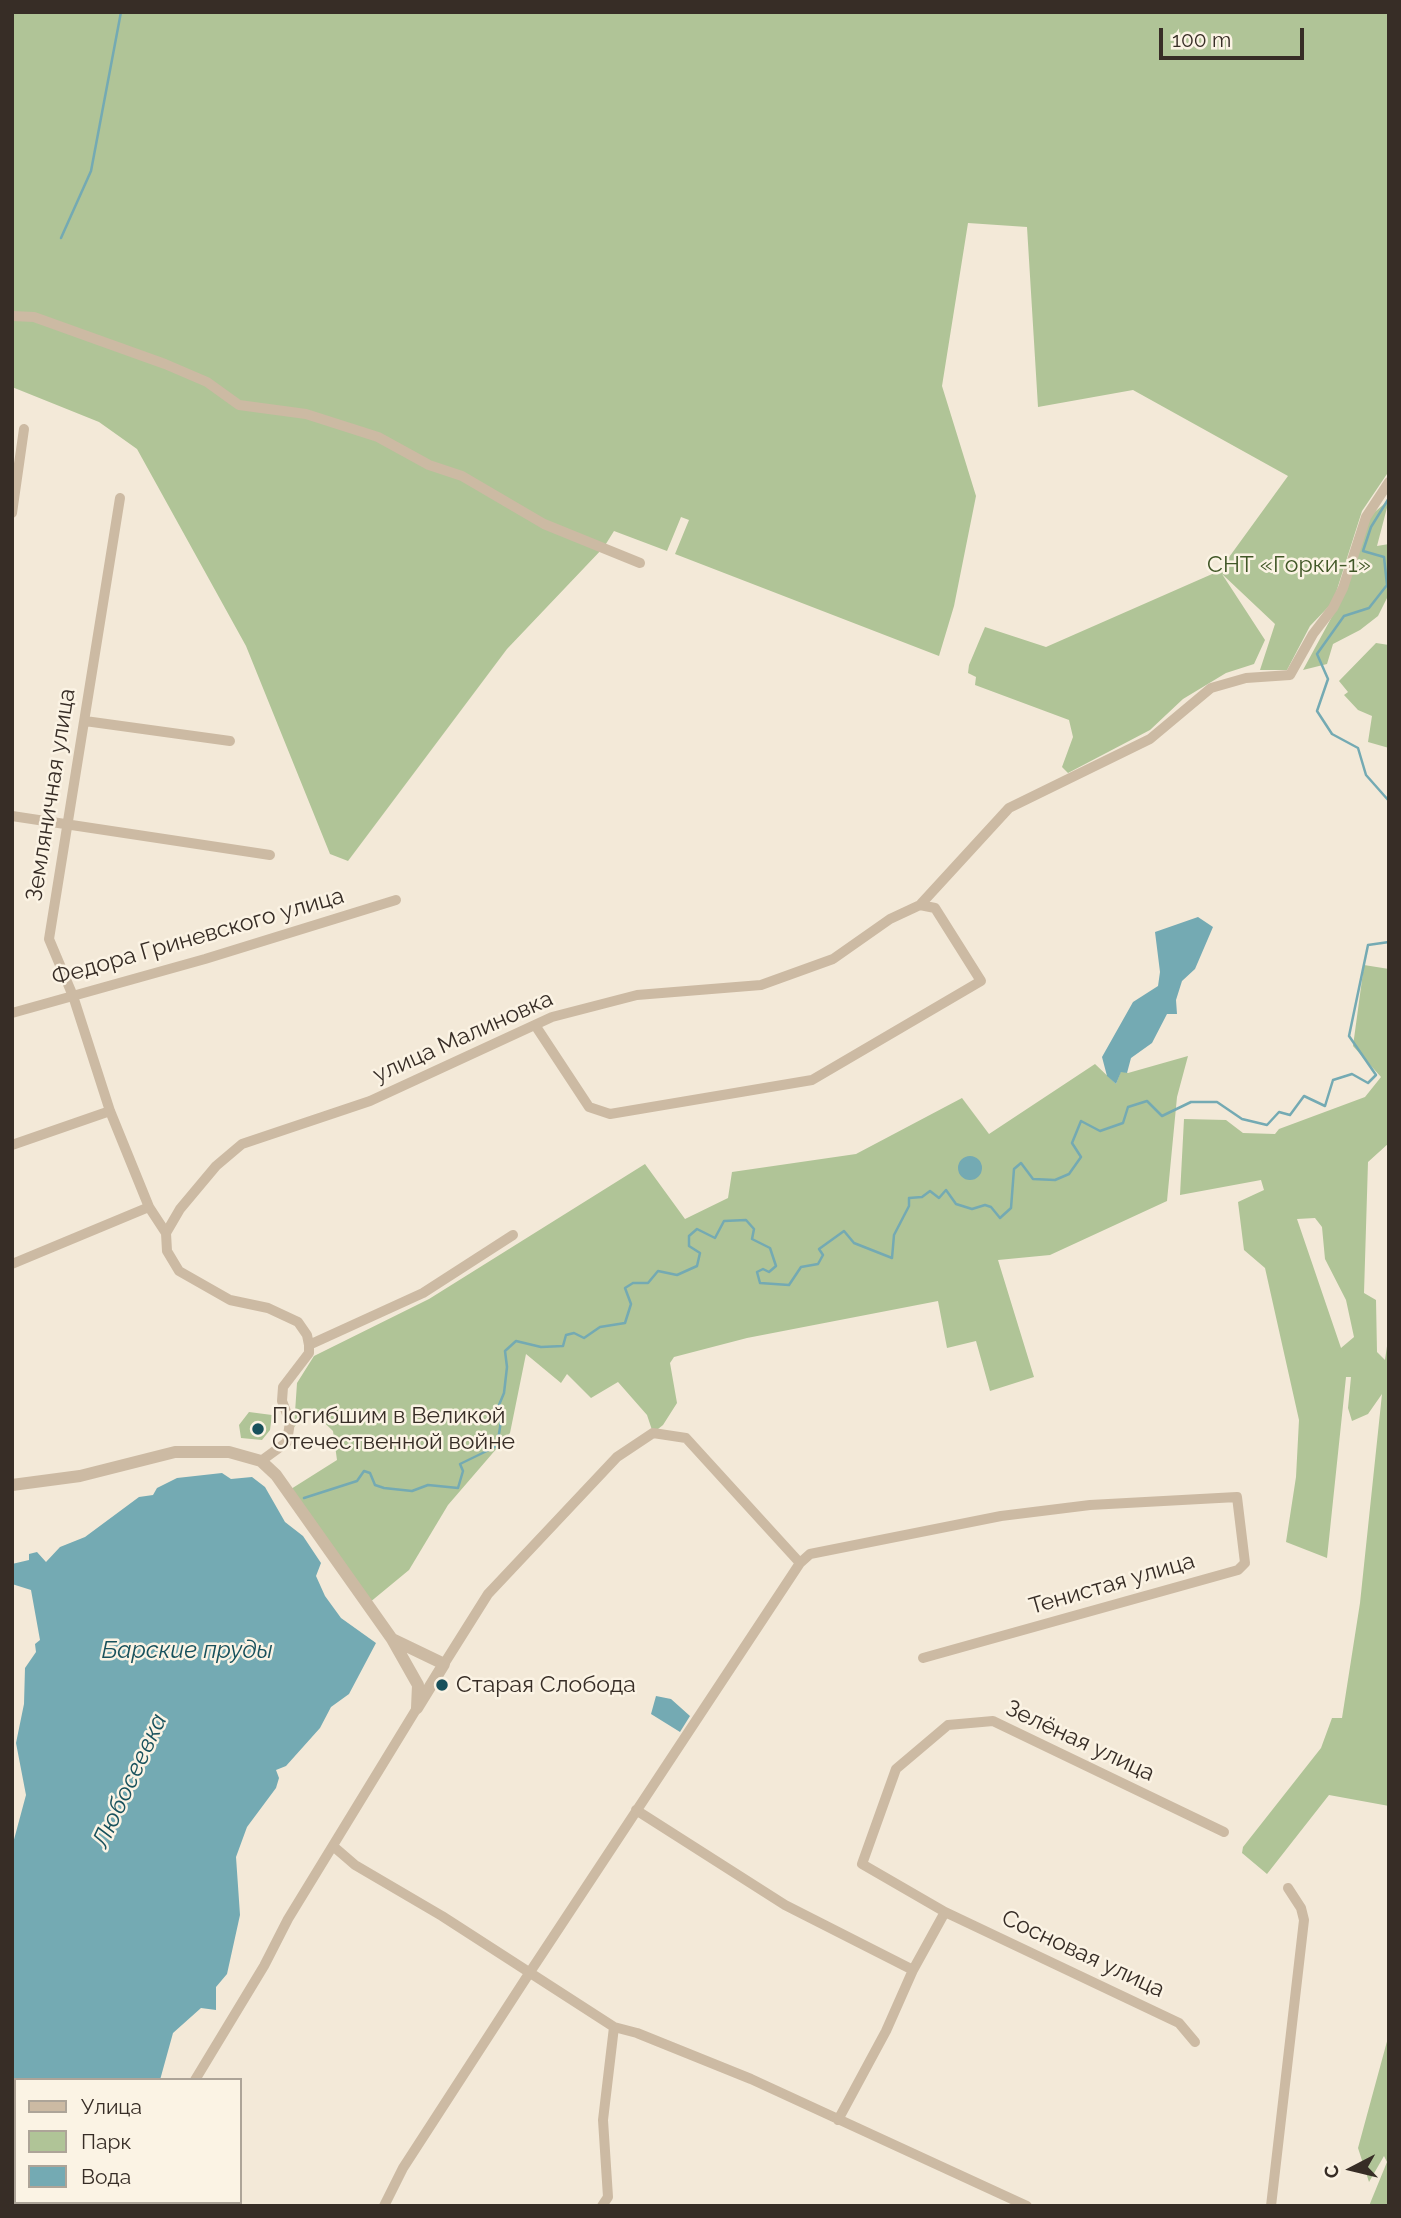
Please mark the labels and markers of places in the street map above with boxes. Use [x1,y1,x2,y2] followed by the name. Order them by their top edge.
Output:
[272,1402,515,1456] place label: Погибшим в Великой Отечественной войне
[250,1421,266,1437] marker: Погибшим в Великой Отечественной войне
[456,1671,636,1699] place label: Старая Слобода
[434,1677,450,1693] marker: Старая Слобода

